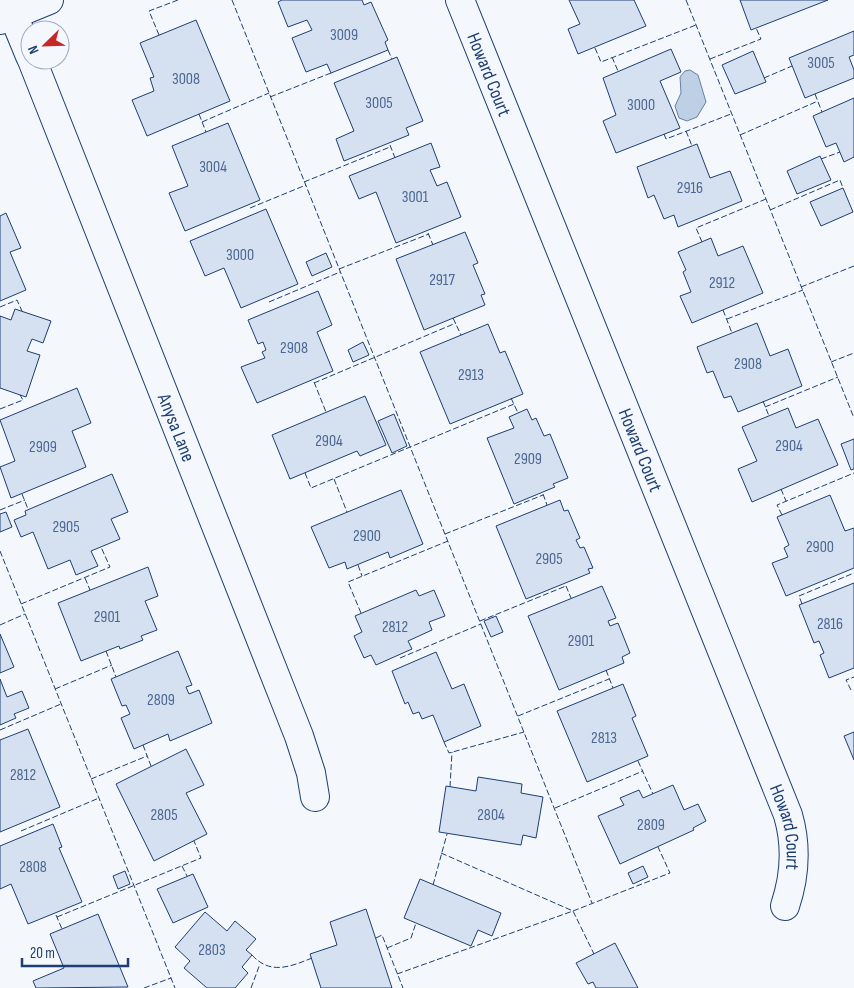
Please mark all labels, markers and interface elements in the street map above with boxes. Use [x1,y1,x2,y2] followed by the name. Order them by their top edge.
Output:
[20,20,70,70] north arrow
[330,26,358,45] house number: 3009
[461,30,516,120] street label: Howard Court
[24,43,43,57] text: N
[807,54,835,73] house number: 3005
[172,70,200,89] house number: 3008
[365,94,393,113] house number: 3005
[627,96,655,115] house number: 3000
[199,158,227,177] house number: 3004
[677,179,703,198] house number: 2916
[402,188,429,207] house number: 3001
[226,246,254,265] house number: 3000
[429,271,455,290] house number: 2917
[709,274,735,293] house number: 2912
[280,339,308,358] house number: 2908
[734,355,762,374] house number: 2908
[458,366,484,385] house number: 2913
[152,390,199,465] street label: Anysa Lane
[613,406,667,496] street label: Howard Court
[315,432,343,451] house number: 2904
[775,437,803,456] house number: 2904
[29,438,57,457] house number: 2909
[514,450,542,469] house number: 2909
[52,518,80,537] house number: 2905
[353,527,381,546] house number: 2900
[806,538,834,557] house number: 2900
[535,550,563,569] house number: 2905
[94,608,121,627] house number: 2901
[817,615,843,634] house number: 2816
[382,618,408,637] house number: 2812
[568,632,595,651] house number: 2901
[147,691,175,710] house number: 2809
[591,729,617,748] house number: 2813
[10,766,36,785] house number: 2812
[764,781,804,871] street label: Howard Court
[150,806,178,825] house number: 2805
[477,806,505,825] house number: 2804
[637,816,665,835] house number: 2809
[19,858,47,877] house number: 2808
[22,936,129,968] scale bar
[198,941,226,960] house number: 2803
[30,944,55,963] text: 20 m

